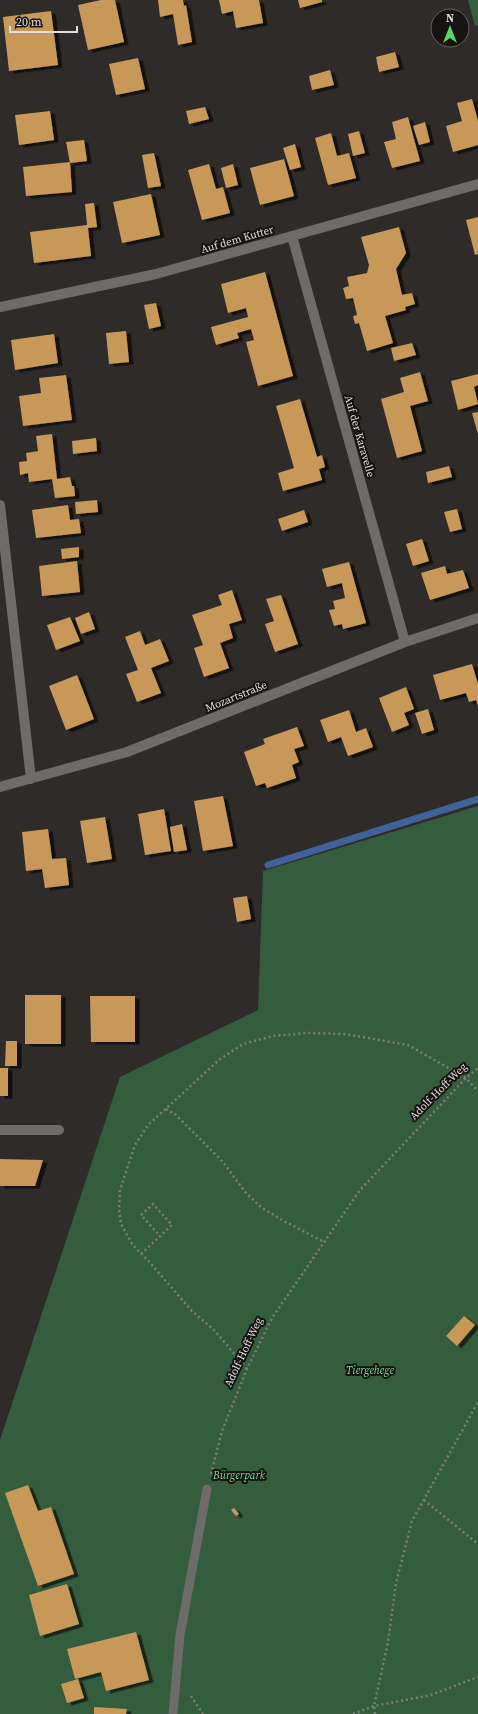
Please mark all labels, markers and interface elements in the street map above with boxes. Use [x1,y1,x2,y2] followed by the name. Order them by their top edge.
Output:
[10,8,77,34] scale bar
[430,8,470,48] north arrow
[446,11,454,26] text: N
[16,14,42,30] text: 20 m
[199,222,276,257] street label: Auf dem Kutter
[341,393,379,479] street label: Auf der Karavelle
[203,677,270,716] street label: Mozartstraße
[406,1059,471,1123] street label: Adolf-Hoff-Weg
[221,1315,266,1390] street label: Adolf-Hoff-Weg
[346,1363,394,1378] park label: Tiergehege
[212,1468,266,1483] park label: Bürgerpark

